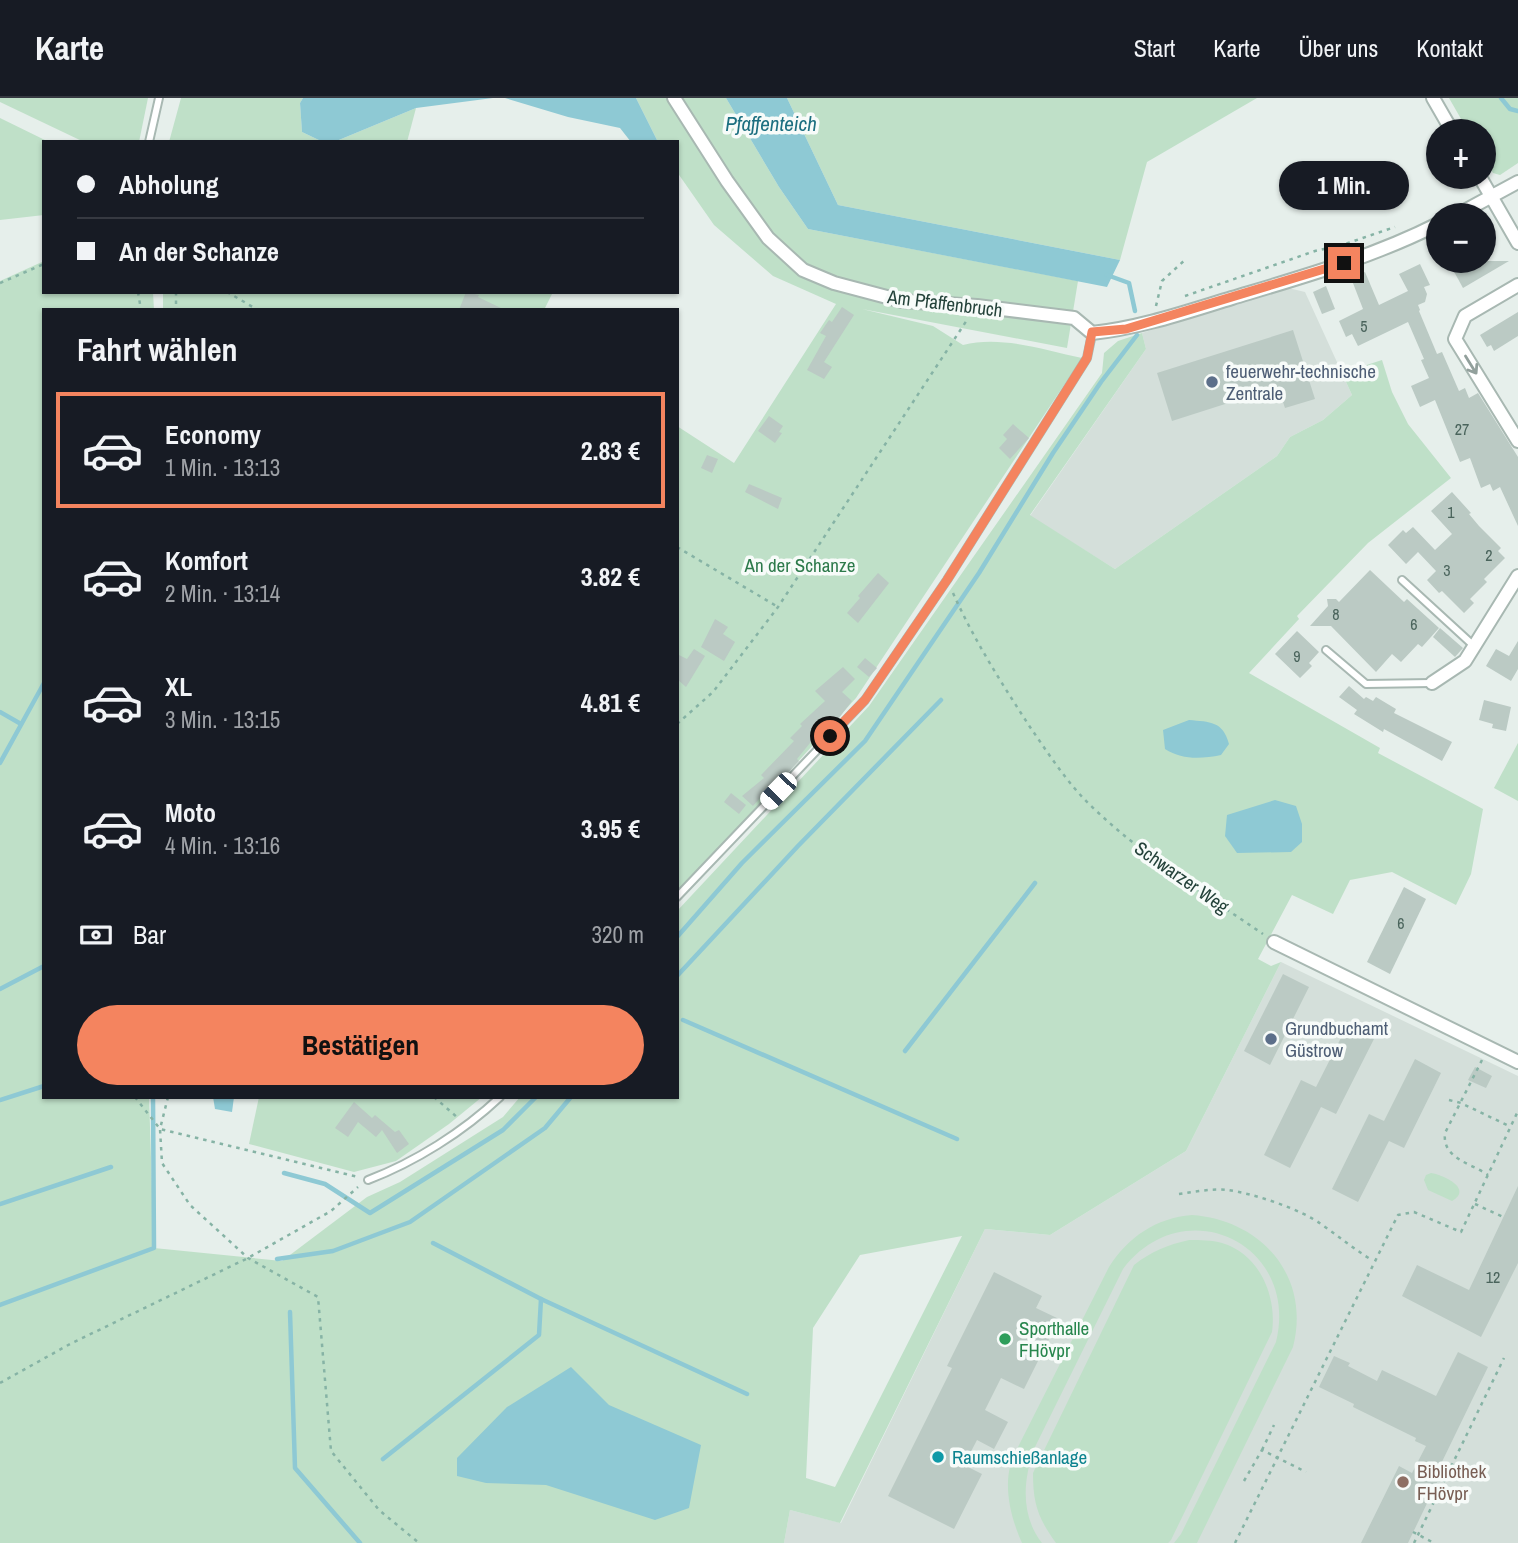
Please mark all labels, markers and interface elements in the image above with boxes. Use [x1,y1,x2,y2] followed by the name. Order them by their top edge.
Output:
[35,26,104,70] text: Karte
[1134,32,1175,64] text: Start
[1213,32,1260,64] text: Karte
[1298,32,1378,64] text: Über uns
[1416,32,1483,64] text: Kontakt
[725,109,817,138] water label: Pfaffenteich
[1426,119,1496,273] map controls
[1426,119,1496,189] button: +
[1279,162,1409,211] callout: 1 Min.
[119,167,218,202] text: Abholung
[1317,170,1371,201] text: 1 Min.
[1426,203,1496,273] button: −
[119,234,279,269] text: An der Schanze
[1328,247,1360,279] route end
[885,283,1004,323] street label: Am Pfaffenbruch
[1360,315,1368,337] house number: 5
[77,328,238,371] text: Fahrt wählen
[1464,354,1478,374] one-way arrow
[1226,358,1376,406] place label: feuerwehr-technische Zentrale
[1204,374,1220,390] marker: feuerwehr-technische Zentrale
[165,417,261,452] text: Economy
[1455,418,1469,440] house number: 27
[81,419,144,482] icon: car
[581,433,640,468] text: 2.83 €
[165,452,280,483] text: 1 Min. · 13:13
[1447,501,1455,523] house number: 1
[165,543,248,578] text: Komfort
[1485,544,1493,566] house number: 2
[81,545,144,608] icon: car
[744,552,855,578] park label: An der Schanze
[581,559,640,594] text: 3.82 €
[1443,559,1451,581] house number: 3
[165,578,280,609] text: 2 Min. · 13:14
[1332,603,1340,625] house number: 8
[1410,613,1418,635] house number: 6
[1293,645,1301,667] house number: 9
[165,669,192,704] text: XL
[81,671,144,734] icon: car
[581,685,640,720] text: 4.81 €
[165,704,280,735] text: 3 Min. · 13:15
[814,720,846,752] route start
[756,769,801,813] car
[165,795,216,830] text: Moto
[81,797,144,860] icon: car
[581,811,640,846] text: 3.95 €
[165,830,280,861] text: 4 Min. · 13:16
[1130,835,1235,919] street label: Schwarzer Weg
[1397,912,1405,934] house number: 6
[77,916,115,954] icon: cash
[133,917,166,952] text: Bar
[592,919,644,950] text: 320 m
[77,1005,644,1085] button: Bestätigen
[1285,1015,1389,1063] place label: Grundbuchamt Güstrow
[1263,1031,1279,1047] marker: Grundbuchamt Güstrow
[1486,1266,1500,1288] house number: 12
[1019,1315,1089,1363] place label: Sporthalle FHövpr
[997,1331,1013,1347] marker: Sporthalle FHövpr
[952,1444,1087,1470] place label: Raumschießanlage
[930,1449,946,1465] marker: Raumschießanlage
[1417,1458,1487,1506] place label: Bibliothek FHövpr
[1395,1474,1411,1490] marker: Bibliothek FHövpr

